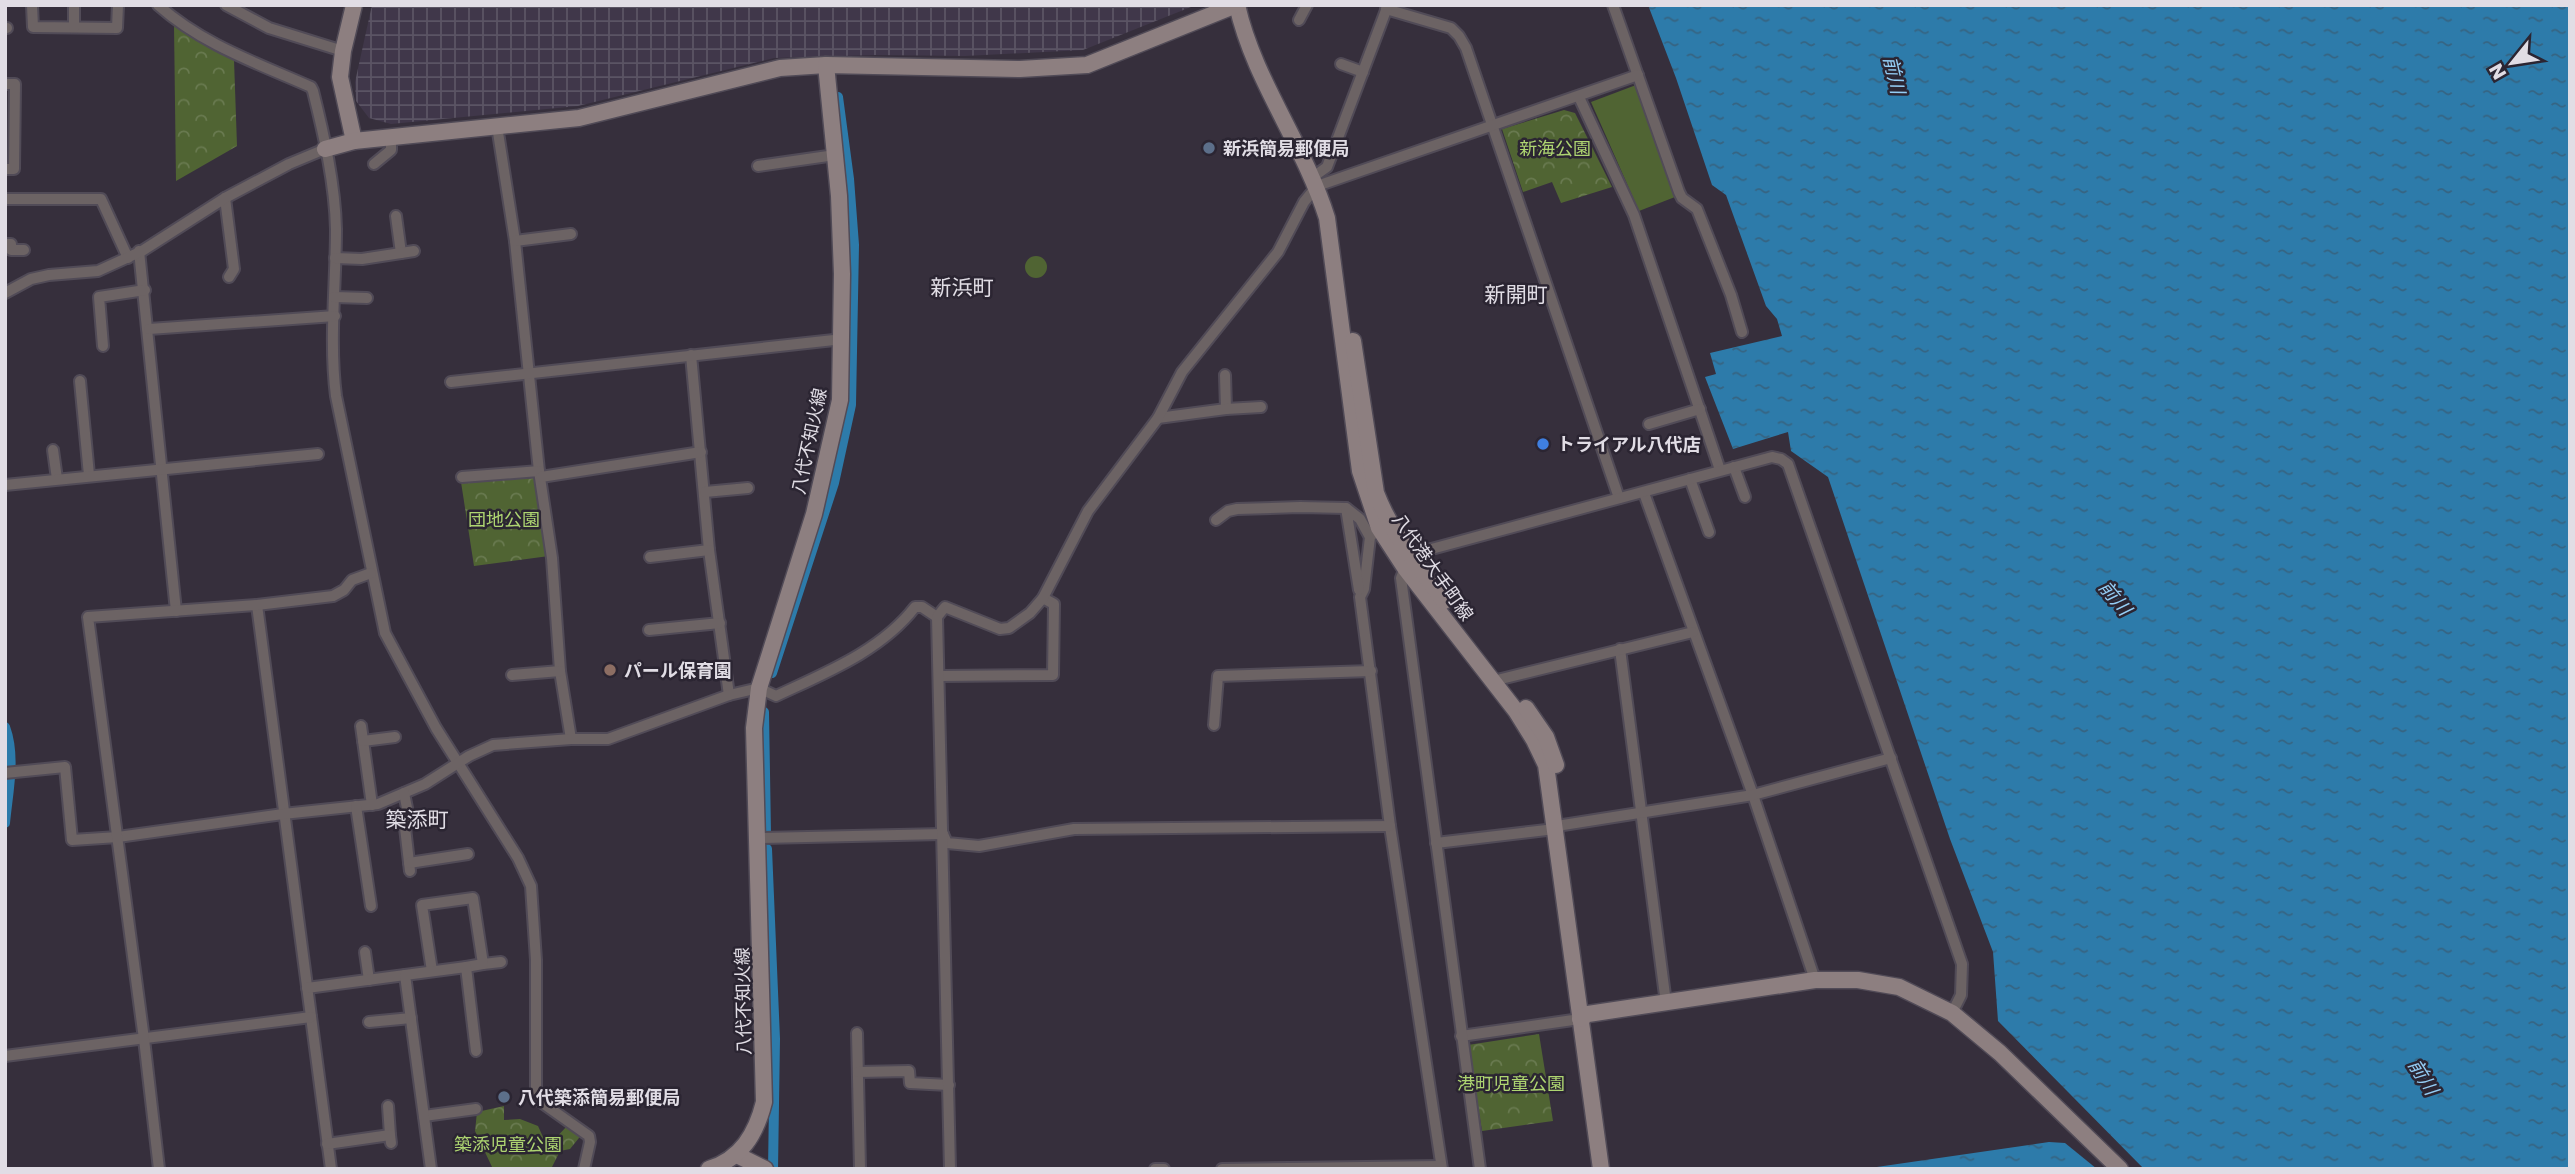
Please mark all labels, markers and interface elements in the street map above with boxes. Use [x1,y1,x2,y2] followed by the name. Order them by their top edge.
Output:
[2477,28,2547,98] north arrow
[1877,53,1912,98] water label: 前川
[2482,58,2513,84] text: N
[1223,136,1349,161] place label: 新浜簡易郵便局
[1519,136,1591,161] park label: 新海公園
[1201,140,1217,156] marker: 新浜簡易郵便局
[931,273,994,302] district label: 新浜町
[1485,280,1548,309] district label: 新開町
[786,386,832,496] street label: 八代不知火線
[1557,432,1701,457] place label: トライアル八代店
[1535,436,1551,452] marker: トライアル八代店
[468,507,540,532] park label: 団地公園
[1387,508,1479,626] street label: 八代港大手町線
[2092,575,2139,623] water label: 前川
[624,658,732,683] place label: パール保育園
[602,662,618,678] marker: パール保育園
[386,805,449,834] district label: 築添町
[730,947,756,1055] street label: 八代不知火線
[2401,1054,2446,1102] water label: 前川
[1457,1071,1565,1096] park label: 港町児童公園
[518,1085,680,1110] place label: 八代築添簡易郵便局
[496,1089,512,1105] marker: 八代築添簡易郵便局
[454,1132,562,1157] park label: 築添児童公園

